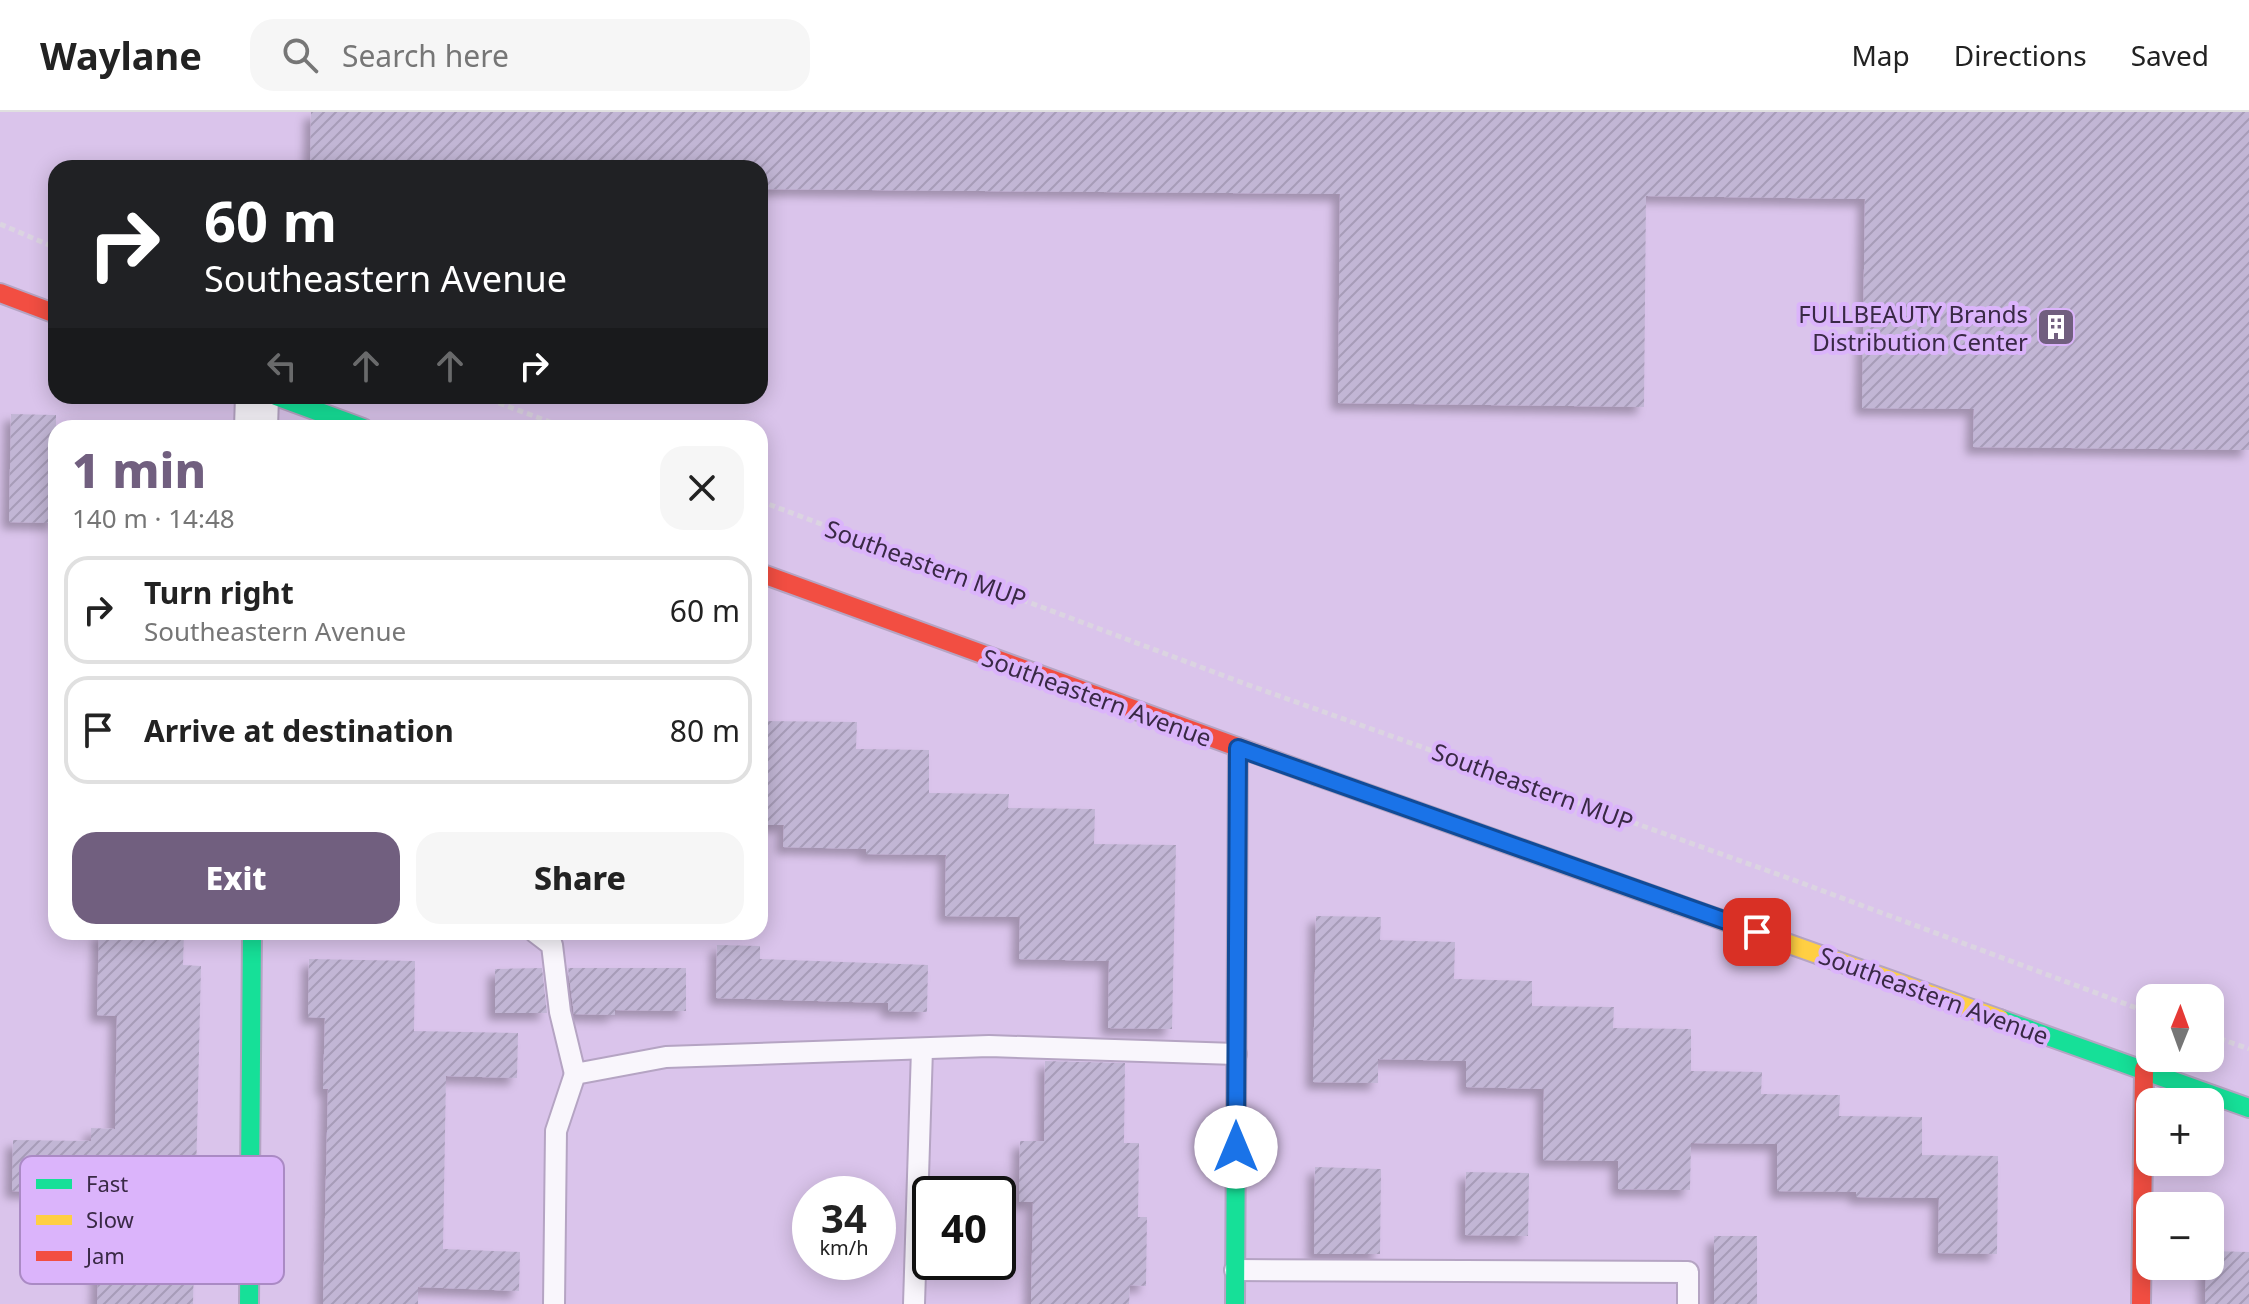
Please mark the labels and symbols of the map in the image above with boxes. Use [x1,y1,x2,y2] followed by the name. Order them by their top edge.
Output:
[1798,297,2028,358] place label: FULLBEAUTY Brands Distribution Center
[2035,306,2077,348] building icon: FULLBEAUTY Brands Distribution Center
[821,511,1031,615] street label: Southeastern MUP
[978,640,1216,754] street label: Southeastern Avenue
[1428,734,1638,838] street label: Southeastern MUP
[1723,898,1791,966] pin
[1815,938,2053,1052] street label: Southeastern Avenue
[2136,984,2224,1072] north arrow
[1194,1105,1278,1189] position arrow
[20,1156,284,1284] legend
[86,1168,128,1198] text: Fast
[912,1176,1016,1280] speed limit sign: 40
[86,1204,135,1234] text: Slow
[84,1240,125,1270] text: Jam

